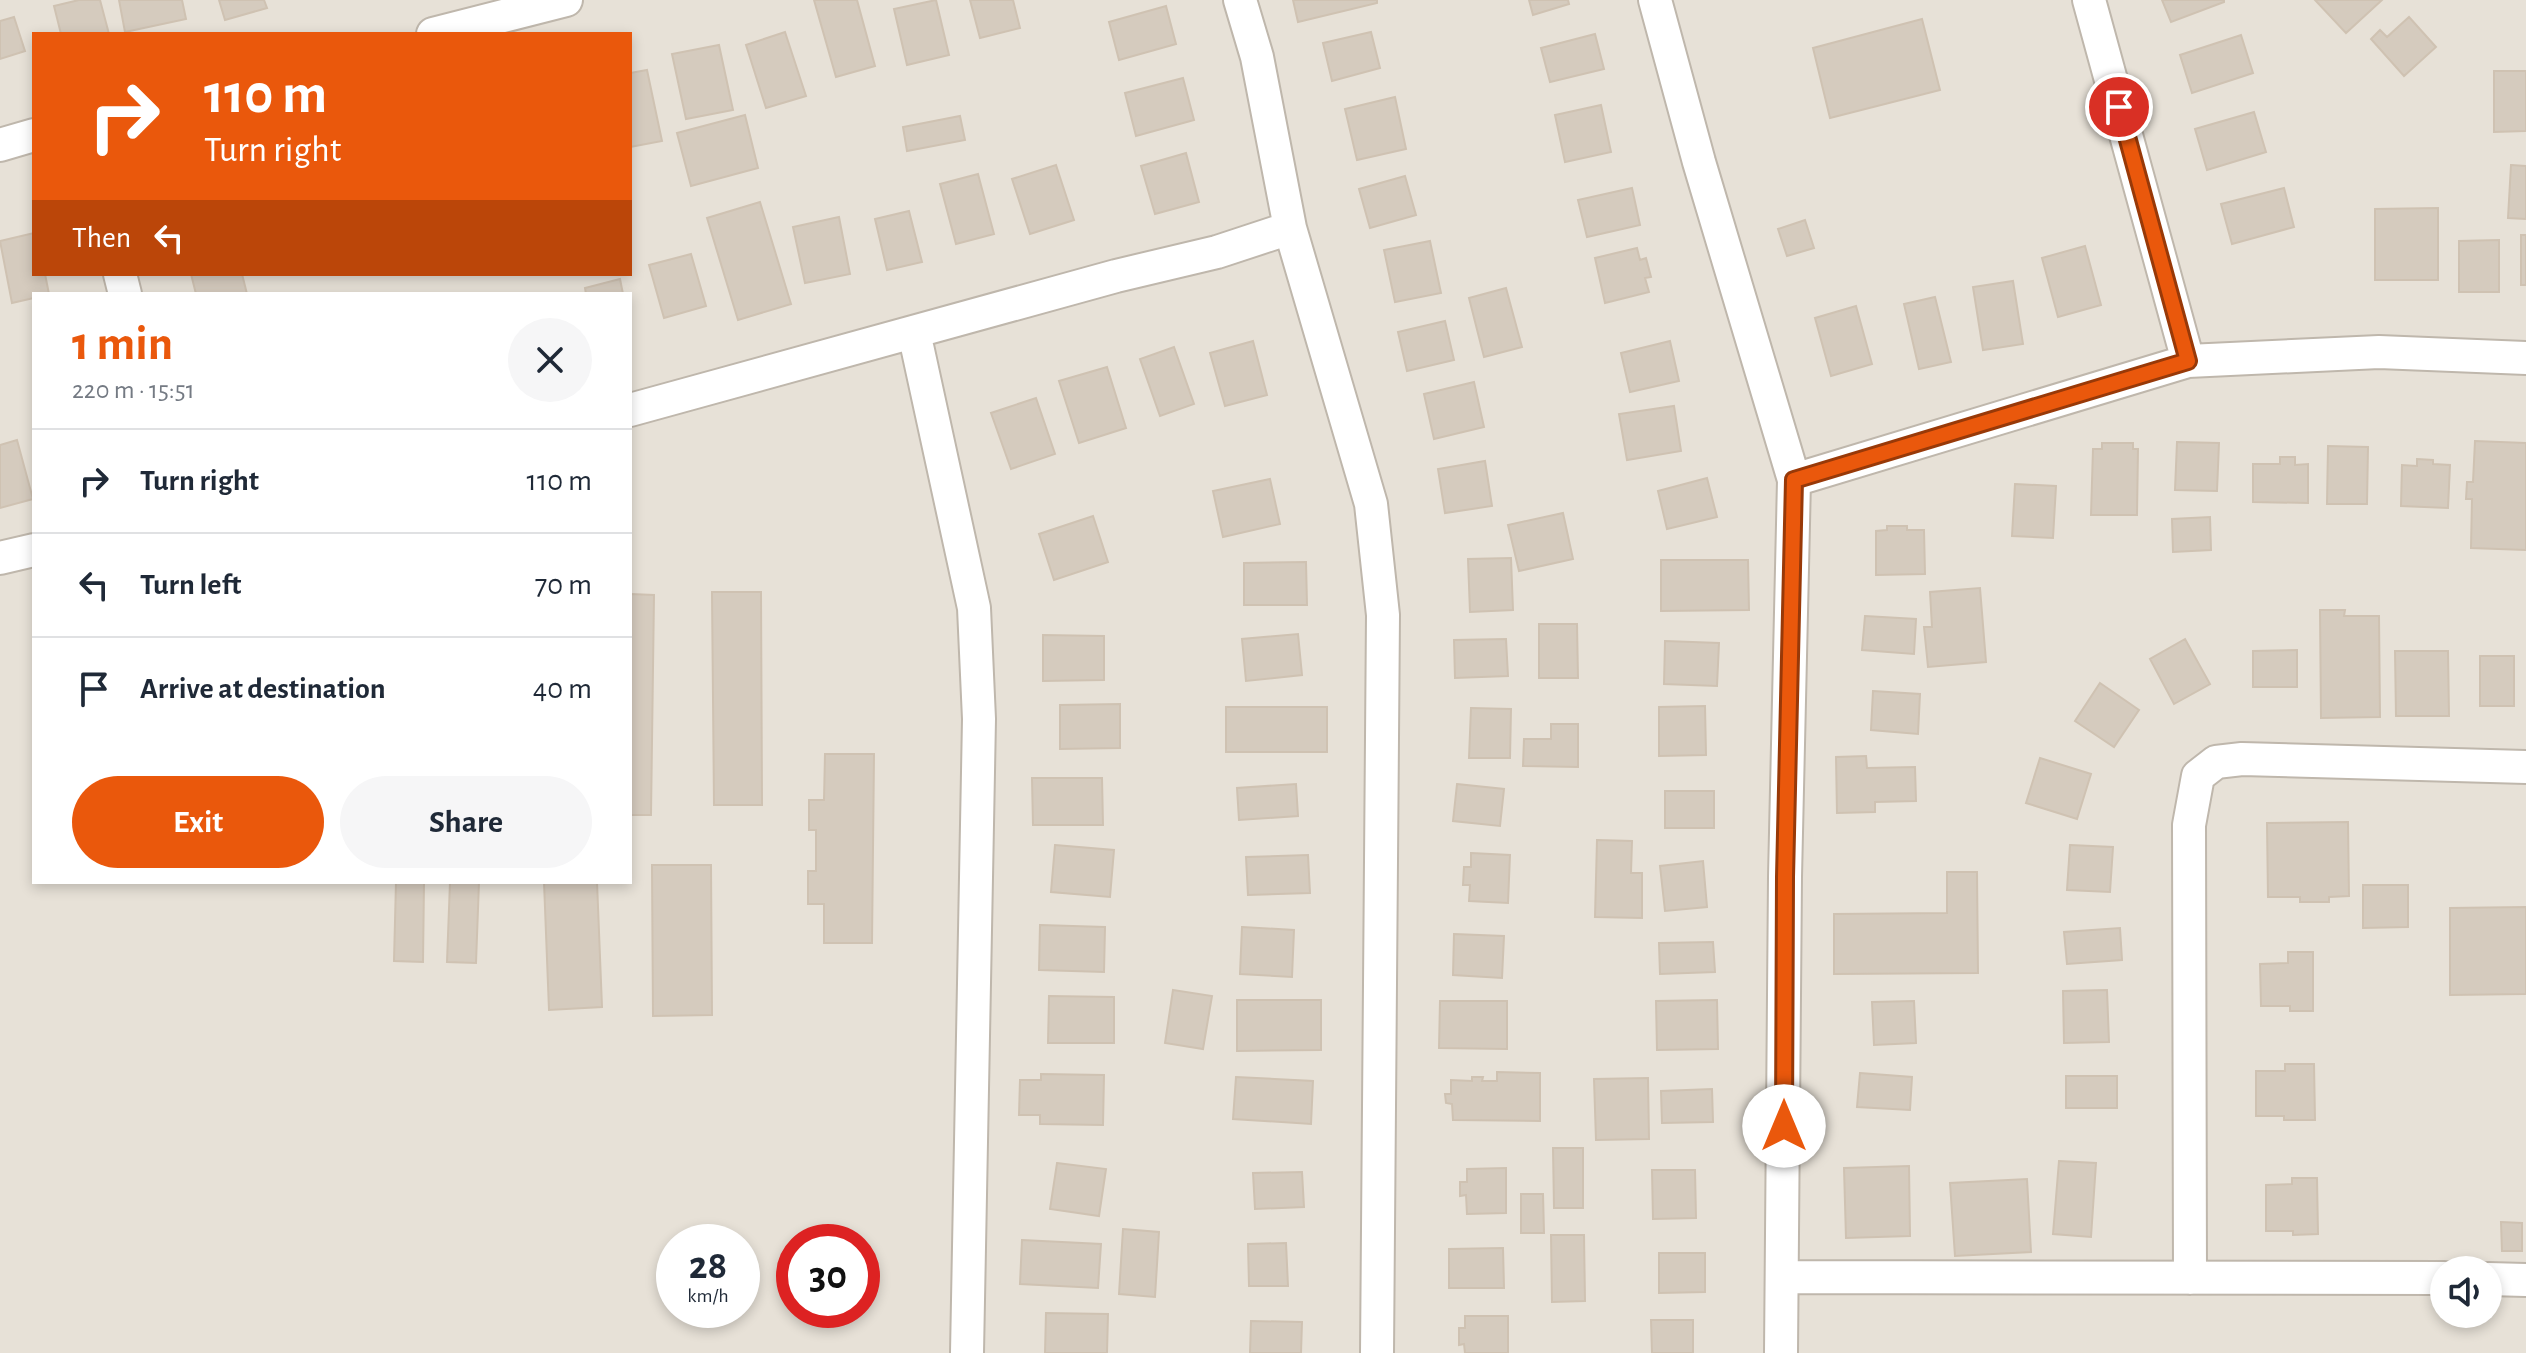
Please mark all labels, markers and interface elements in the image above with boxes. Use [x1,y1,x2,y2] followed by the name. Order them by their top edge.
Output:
[72,64,176,168] icon: right
[204,67,327,123] text: 110 m
[2085,73,2153,141] pin
[2097,85,2141,129] icon: arrive
[204,132,341,168] text: Turn right
[147,216,191,260] icon: left
[72,223,131,253] text: Then
[508,318,592,402] button: close
[72,321,173,369] text: 1 min
[72,377,195,403] text: 220 m · 15:51
[72,459,116,503] icon: right
[140,466,259,496] text: Turn right
[527,466,592,496] text: 110 m
[72,563,116,607] icon: left
[140,570,241,600] text: Turn left
[535,570,592,600] text: 70 m
[72,667,116,711] icon: arrive
[140,674,386,704] text: Arrive at destination
[533,674,592,704] text: 40 m
[72,776,324,868] button: Exit
[340,776,592,868] button: Share
[1742,1084,1826,1168] position arrow
[776,1224,880,1328] speed limit sign: 30
[689,1246,727,1286] text: 28
[2430,1256,2502,1328] map controls
[2430,1256,2502,1328] button: sound
[687,1286,729,1306] text: km/h

